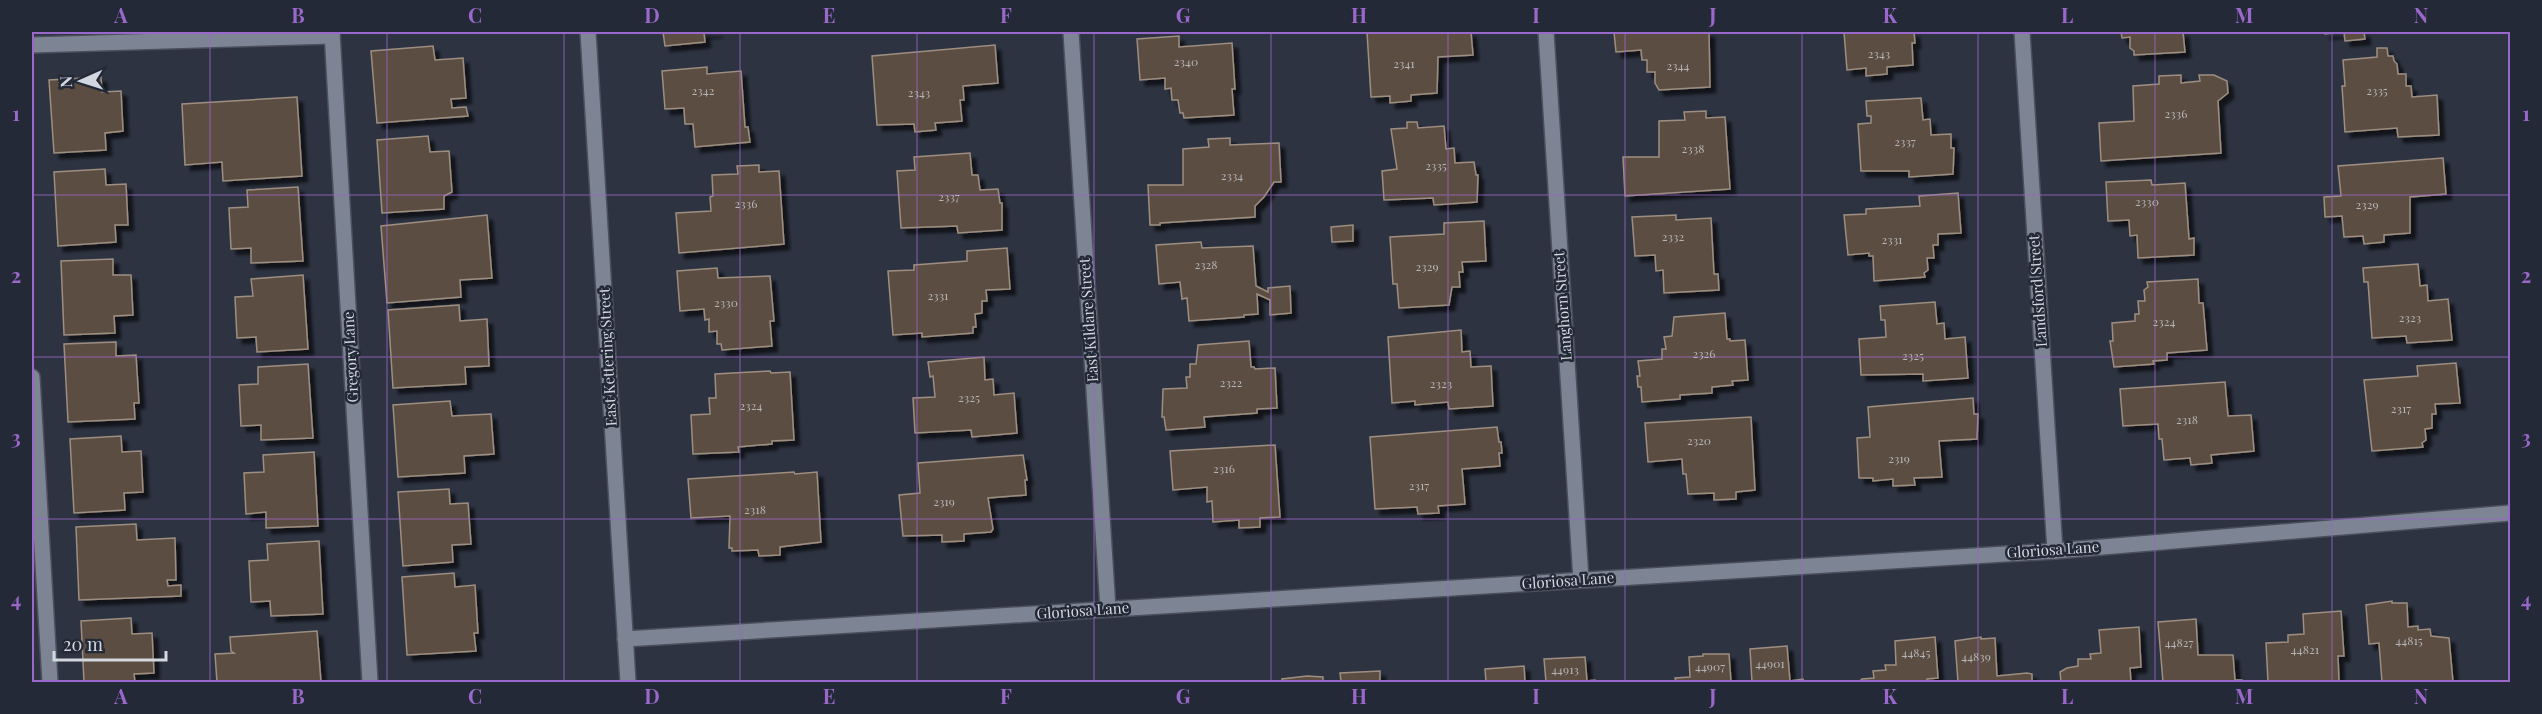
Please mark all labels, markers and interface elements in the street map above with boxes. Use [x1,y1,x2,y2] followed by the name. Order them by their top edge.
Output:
[113,1,128,28] text: A
[291,1,305,28] text: B
[468,1,482,28] text: C
[644,1,660,28] text: D
[823,1,835,28] text: E
[1000,1,1012,28] text: F
[1176,1,1191,28] text: G
[1351,1,1367,28] text: H
[1532,1,1540,28] text: I
[1708,1,1717,28] text: J
[1883,1,1898,28] text: K
[2061,1,2073,28] text: L
[2235,1,2253,28] text: M
[2414,1,2428,28] text: N
[1868,45,1890,61] house number: 2343
[51,51,111,111] north arrow
[1174,53,1198,69] house number: 2340
[1393,55,1415,71] house number: 2341
[1666,57,1690,73] house number: 2344
[55,75,76,88] text: N
[692,82,715,98] house number: 2342
[2366,82,2388,98] house number: 2335
[908,84,930,100] house number: 2343
[12,99,20,126] text: 1
[2522,99,2530,126] text: 1
[2165,105,2187,121] house number: 2336
[1894,133,1916,149] house number: 2337
[1682,140,1704,156] house number: 2338
[1425,157,1447,173] house number: 2335
[1221,167,1243,183] house number: 2334
[938,188,960,204] house number: 2337
[2135,193,2159,209] house number: 2330
[735,195,757,211] house number: 2336
[2355,196,2379,212] house number: 2329
[1662,228,1684,244] house number: 2332
[1881,231,1903,247] house number: 2331
[2023,233,2051,348] street label: Landsford Street
[1548,250,1576,361] street label: Langhorn Street
[1194,256,1218,272] house number: 2328
[1074,257,1102,383] street label: East Kildare Street
[1415,258,1439,274] house number: 2329
[11,261,21,288] text: 2
[2521,261,2531,288] text: 2
[593,286,621,427] street label: East Kettering Street
[927,287,949,303] house number: 2331
[714,294,738,310] house number: 2330
[2399,309,2421,325] house number: 2323
[338,311,362,403] street label: Gregory Lane
[2153,313,2175,329] house number: 2324
[1692,345,1716,361] house number: 2326
[1902,347,1924,363] house number: 2325
[1220,374,1243,390] house number: 2322
[1430,375,1452,391] house number: 2323
[958,389,980,405] house number: 2325
[740,397,762,413] house number: 2324
[2391,400,2411,416] house number: 2317
[2176,411,2198,427] house number: 2318
[11,423,21,450] text: 3
[2521,423,2531,450] text: 3
[1687,432,1711,448] house number: 2320
[1888,450,1910,466] house number: 2319
[1213,460,1235,476] house number: 2316
[1409,477,1429,493] house number: 2317
[933,493,955,509] house number: 2319
[744,501,766,517] house number: 2318
[2006,536,2100,562] street label: Gloriosa Lane
[1521,567,1615,593] street label: Gloriosa Lane
[11,585,21,612] text: 4
[2521,585,2531,612] text: 4
[1036,597,1130,623] street label: Gloriosa Lane
[54,624,166,662] scale bar
[63,632,103,656] text: 20 m
[2395,632,2423,648] house number: 44815
[2165,634,2193,650] house number: 44827
[2291,641,2320,657] house number: 44821
[1901,644,1931,660] house number: 44845
[1961,648,1991,664] house number: 44839
[1755,655,1785,671] house number: 44901
[1695,658,1725,674] house number: 44907
[1551,661,1579,677] house number: 44913
[113,682,128,709] text: A
[291,682,305,709] text: B
[468,682,482,709] text: C
[644,682,660,709] text: D
[823,682,835,709] text: E
[1000,682,1012,709] text: F
[1176,682,1191,709] text: G
[1351,682,1367,709] text: H
[1532,682,1540,709] text: I
[1708,682,1717,709] text: J
[1883,682,1898,709] text: K
[2061,682,2073,709] text: L
[2235,682,2253,709] text: M
[2414,682,2428,709] text: N

